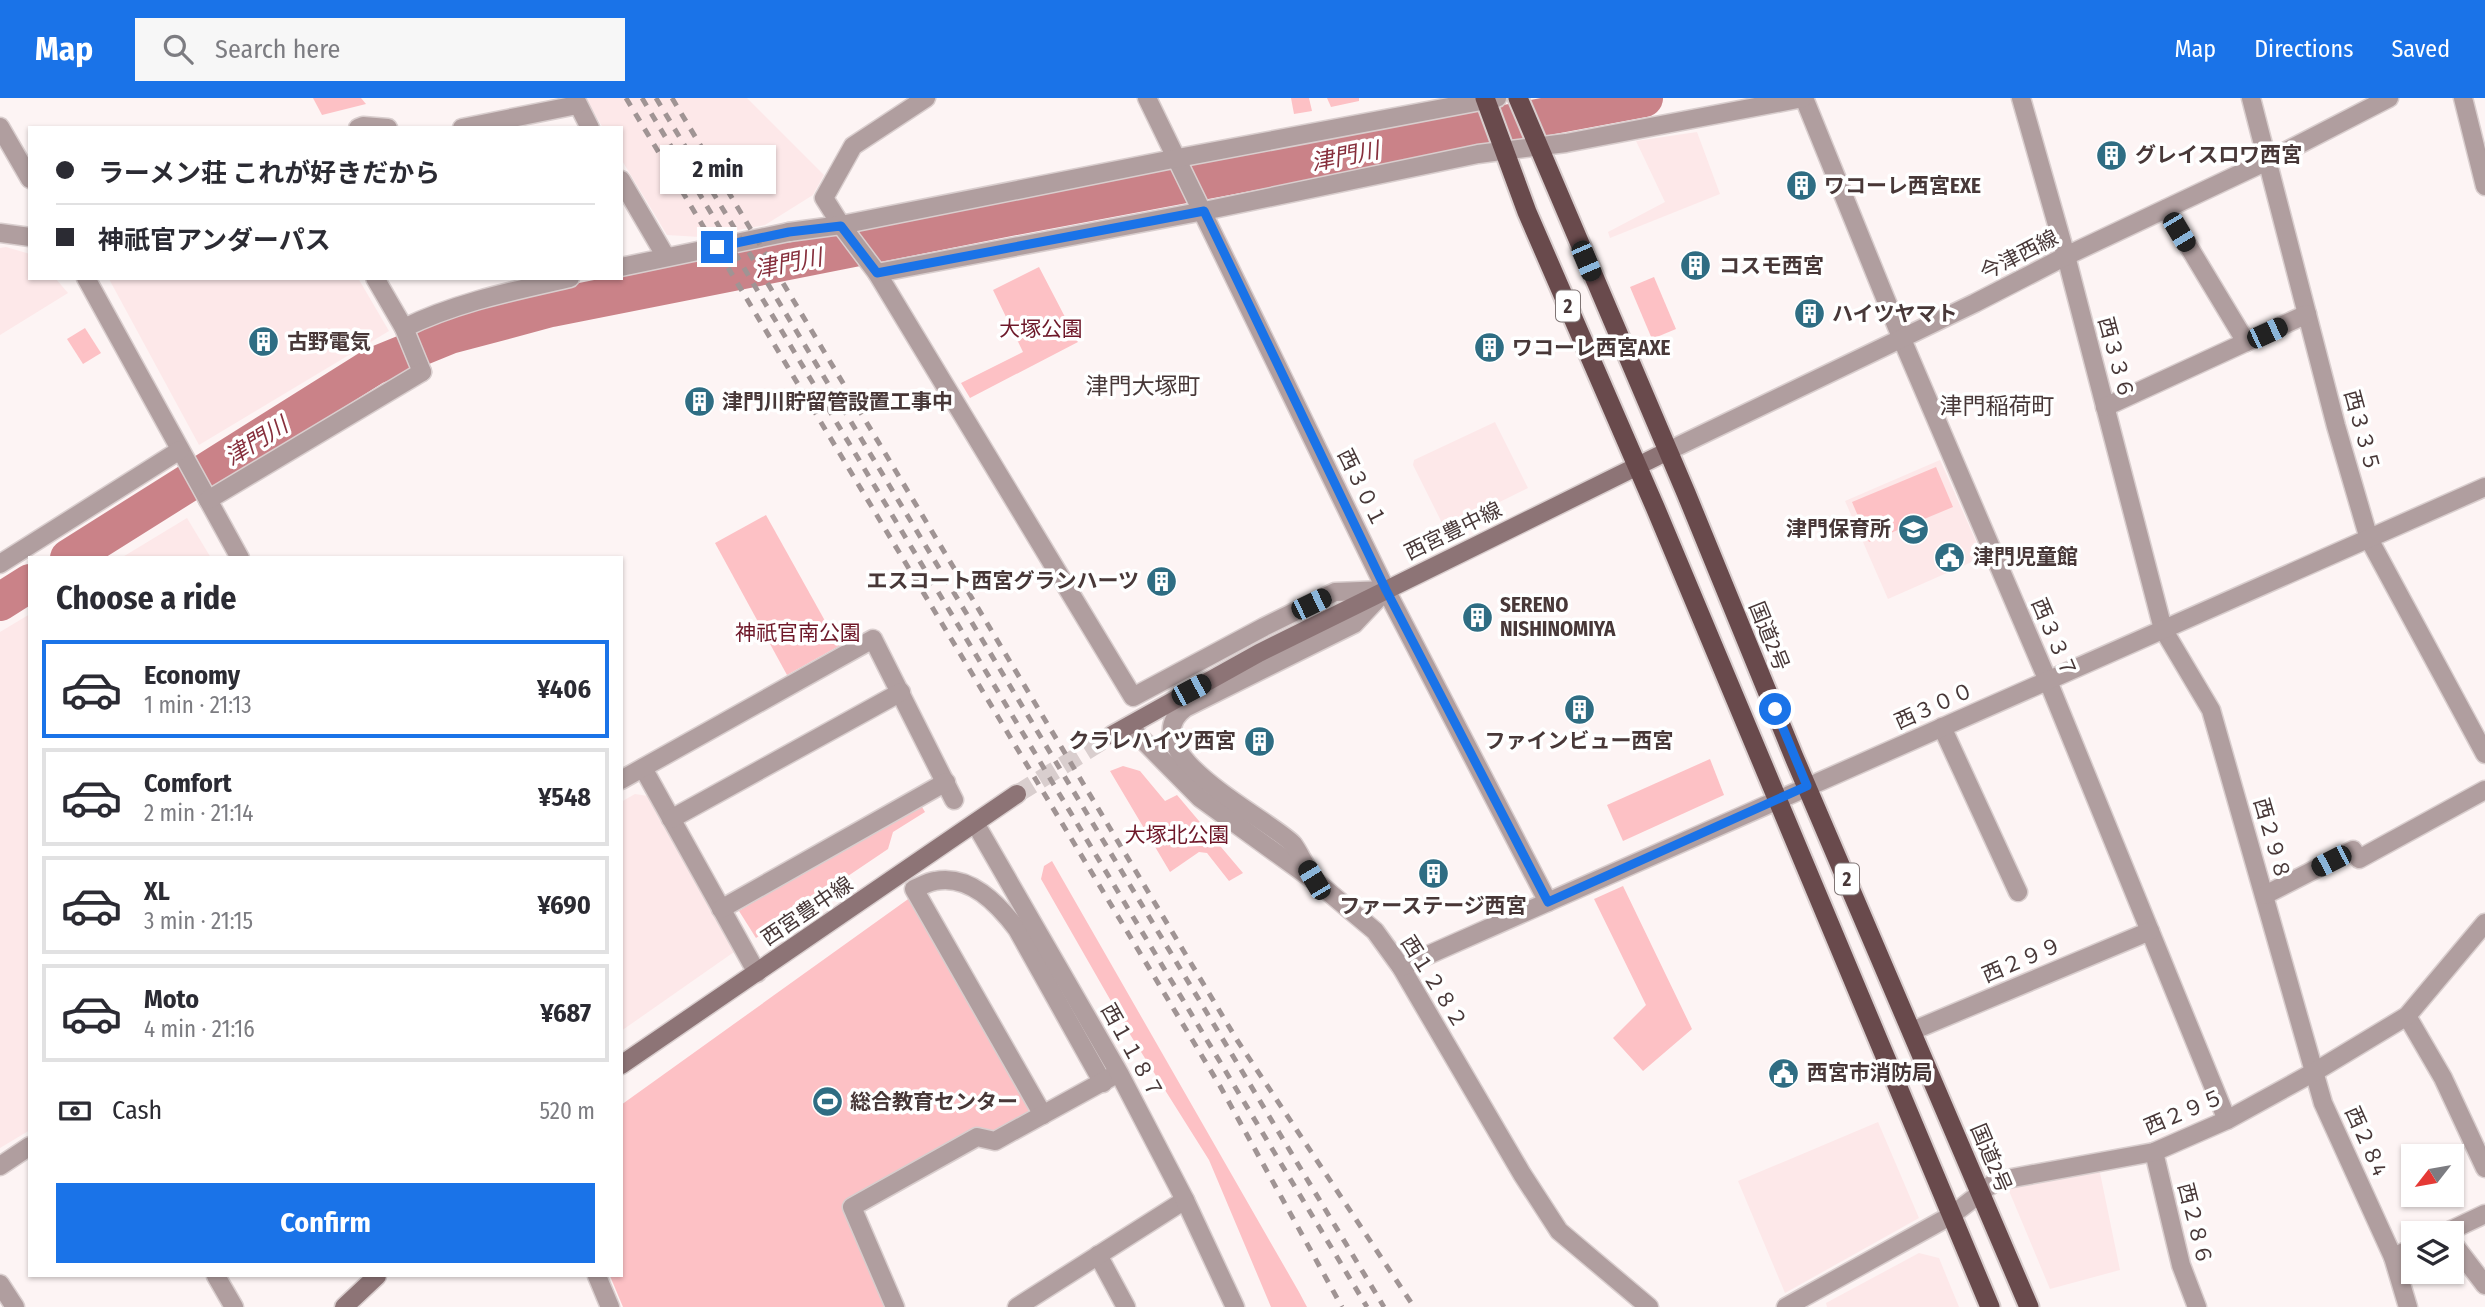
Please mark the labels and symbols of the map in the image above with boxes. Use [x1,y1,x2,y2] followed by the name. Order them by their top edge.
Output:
[1308,135,1384,176] water label: 津門川
[2095,138,2129,172] building icon: グレイスロワ西宮
[2135,142,2302,168] place label: グレイスロワ西宮
[659,145,775,194] callout: 2 min
[1784,169,1818,203] building icon: ワコーレ西宮EXE
[1824,173,1981,199] place label: ワコーレ西宮EXE
[2160,209,2199,255] car
[1976,224,2062,286] street label: 今津西線
[701,231,733,263] route end
[1569,238,1604,284] car
[751,242,827,283] water label: 津門川
[1679,249,1713,283] building icon: コスモ西宮
[1719,253,1824,279] place label: コスモ西宮
[1556,290,1580,322] road number: 2
[1792,297,1826,331] building icon: ハイツヤマト
[1832,301,1958,327] place label: ハイツヤマト
[2093,314,2139,402] street label: 西３３６
[2244,315,2291,351] car
[999,316,1083,342] park label: 大塚公園
[247,325,281,359] building icon: 古野電気
[287,329,371,355] place label: 古野電気
[1472,331,1506,365] building icon: ワコーレ西宮AXE
[1512,335,1671,361] place label: ワコーレ西宮AXE
[1086,372,1201,400] district label: 津門大塚町
[682,385,716,419] building icon: 津門川貯留管設置工事中
[2339,387,2385,475] street label: 西３３５
[722,389,953,415] place label: 津門川貯留管設置工事中
[1940,392,2055,420] district label: 津門稲荷町
[219,409,295,471] water label: 津門川
[1332,445,1392,531] street label: 西３０１
[1400,496,1506,566] street label: 西宮豊中線
[1897,512,1931,546] school or university icon: 津門保育所
[1786,516,1891,542] place label: 津門保育所
[1933,540,1967,574] public building icon: 津門児童館
[1973,544,2078,570] place label: 津門児童館
[1145,564,1179,598] building icon: エスコート西宮グランハーツ
[866,568,1139,594] place label: エスコート西宮グランハーツ
[1288,585,1335,623] car
[1500,592,1616,642] place label: SERENO NISHINOMIYA
[2026,594,2082,682] street label: 西３３７
[1743,598,1795,674] street label: 国道2号
[1460,600,1494,634] building icon: SERENO NISHINOMIYA
[735,620,861,646] park label: 神祇官南公園
[1168,671,1215,709] car
[1890,677,1978,735] street label: 西３００
[1562,692,1596,726] building icon: ファインビュー西宮
[1759,693,1791,725] route start
[1242,724,1276,758] building icon: クラレハイツ西宮
[1068,728,1236,754] place label: クラレハイツ西宮
[1485,728,1674,754] place label: ファインビュー西宮
[2248,795,2296,883] street label: 西２９８
[1125,822,1230,848] park label: 大塚北公園
[2308,842,2355,880] car
[1295,857,1334,903] car
[1416,857,1450,891] building icon: ファーステージ西宮
[1835,864,1859,894] road number: 2
[756,871,858,951] street label: 西宮豊中線
[1339,893,1527,919] place label: ファーステージ西宮
[1395,931,1473,1033] street label: 西１２８２
[1978,932,2066,988] street label: 西２９９
[1095,999,1169,1103] street label: 西１１８７
[1767,1056,1801,1090] public building icon: 西宮市消防局
[1807,1060,1933,1086] place label: 西宮市消防局
[2140,1084,2228,1140] street label: 西２９５
[810,1085,844,1119] sports icon: 総合教育センター
[850,1089,1018,1115] place label: 総合教育センター
[2339,1102,2393,1180] street label: 西２８4
[1965,1120,2017,1196] street label: 国道2号
[2401,1144,2464,1208] north arrow
[2172,1180,2218,1268] street label: 西２８６

